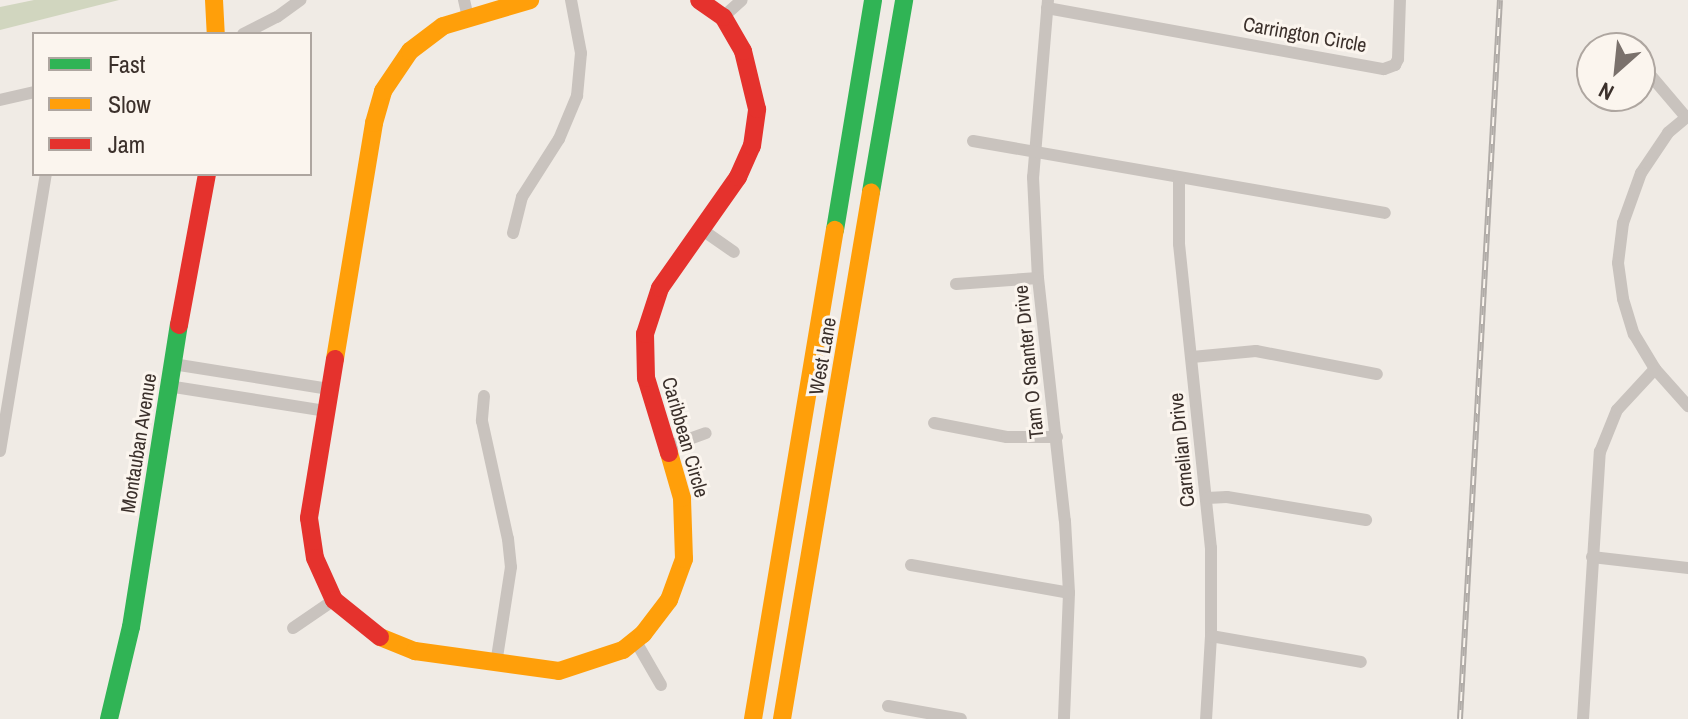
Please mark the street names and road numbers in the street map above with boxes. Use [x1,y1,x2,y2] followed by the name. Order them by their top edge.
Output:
[1241,11,1369,57] street label: Carrington Circle
[1008,284,1048,440] street label: Tam O Shanter Drive
[803,315,841,397] street label: West Lane
[115,371,161,515] street label: Montauban Avenue
[657,374,715,500] street label: Caribbean Circle
[1163,392,1199,508] street label: Carnelian Drive

